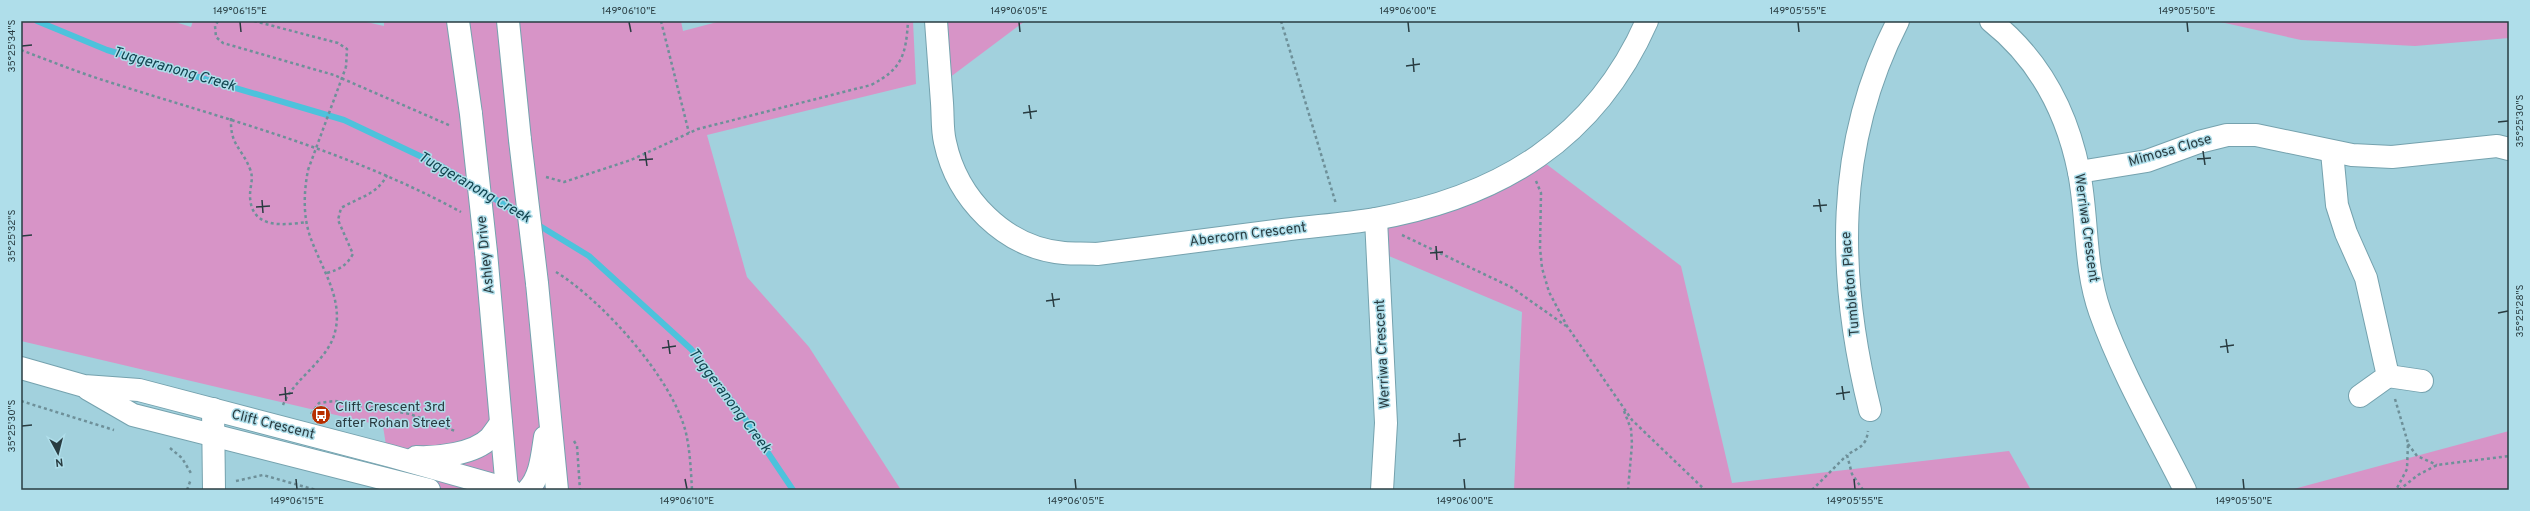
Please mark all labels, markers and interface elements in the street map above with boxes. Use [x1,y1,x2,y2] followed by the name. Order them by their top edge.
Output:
[213,5,267,18] text: 149°06'15"E
[602,5,656,18] text: 149°06'10"E
[991,5,1047,18] text: 149°06'05"E
[1380,5,1436,18] text: 149°06'00"E
[1770,5,1826,18] text: 149°05'55"E
[2158,5,2216,18] text: 149°05'50"E
[6,19,19,73] text: 35°25'34"S
[110,43,238,97] water label: Tuggeranong Creek
[2514,94,2527,148] text: 35°25'30"S
[2126,131,2214,171] street label: Mimosa Close
[414,148,534,228] water label: Tuggeranong Creek
[2070,172,2102,284] street label: Werriwa Crescent
[6,210,19,262] text: 35°25'32"S
[473,215,499,295] street label: Ashley Drive
[1189,219,1307,251] street label: Abercorn Crescent
[1838,231,1864,337] street label: Tumbleton Place
[2514,284,2527,338] text: 35°25'28"S
[1372,299,1394,409] street label: Werriwa Crescent
[683,345,775,458] water label: Tuggeranong Creek
[6,399,19,453] text: 35°25'30"S
[335,399,451,432] place label: Clift Crescent 3rd after Rohan Street
[310,404,332,426] bus stop icon: Clift Crescent 3rd after Rohan Street
[230,406,316,444] street label: Clift Crescent
[38,433,78,473] north arrow
[54,455,64,469] text: N
[270,495,324,508] text: 149°06'15"E
[660,495,714,508] text: 149°06'10"E
[1048,495,1104,508] text: 149°06'05"E
[1437,495,1493,508] text: 149°06'00"E
[1827,495,1883,508] text: 149°05'55"E
[2215,495,2273,508] text: 149°05'50"E

